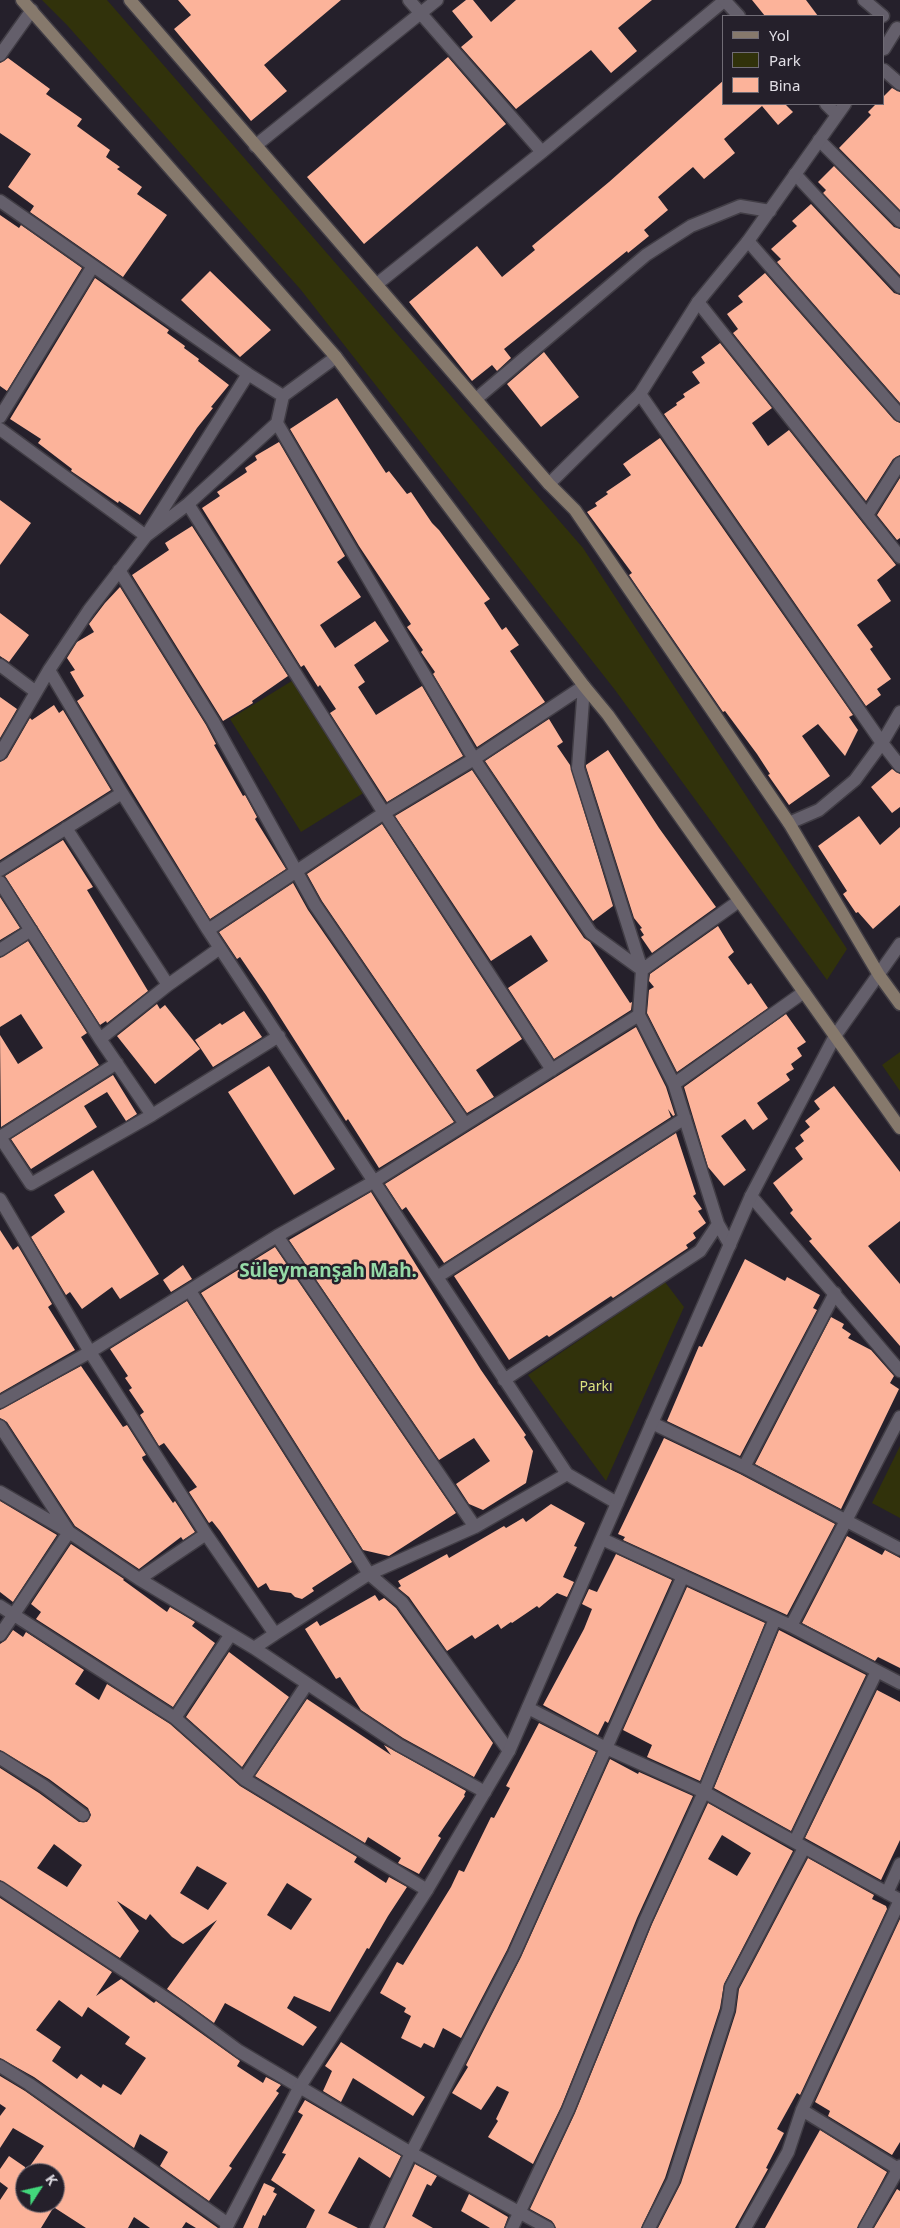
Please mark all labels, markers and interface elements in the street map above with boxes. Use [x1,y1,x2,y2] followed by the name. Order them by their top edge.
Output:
[722,15,885,105] legend
[769,25,790,45] text: Yol
[769,50,801,70] text: Park
[769,75,800,95] text: Bina
[239,1261,417,1283] district label: Süleymanşah Mah.
[579,1379,613,1395] park label: Parkı
[15,2163,65,2213] north arrow
[41,2170,62,2189] text: K

